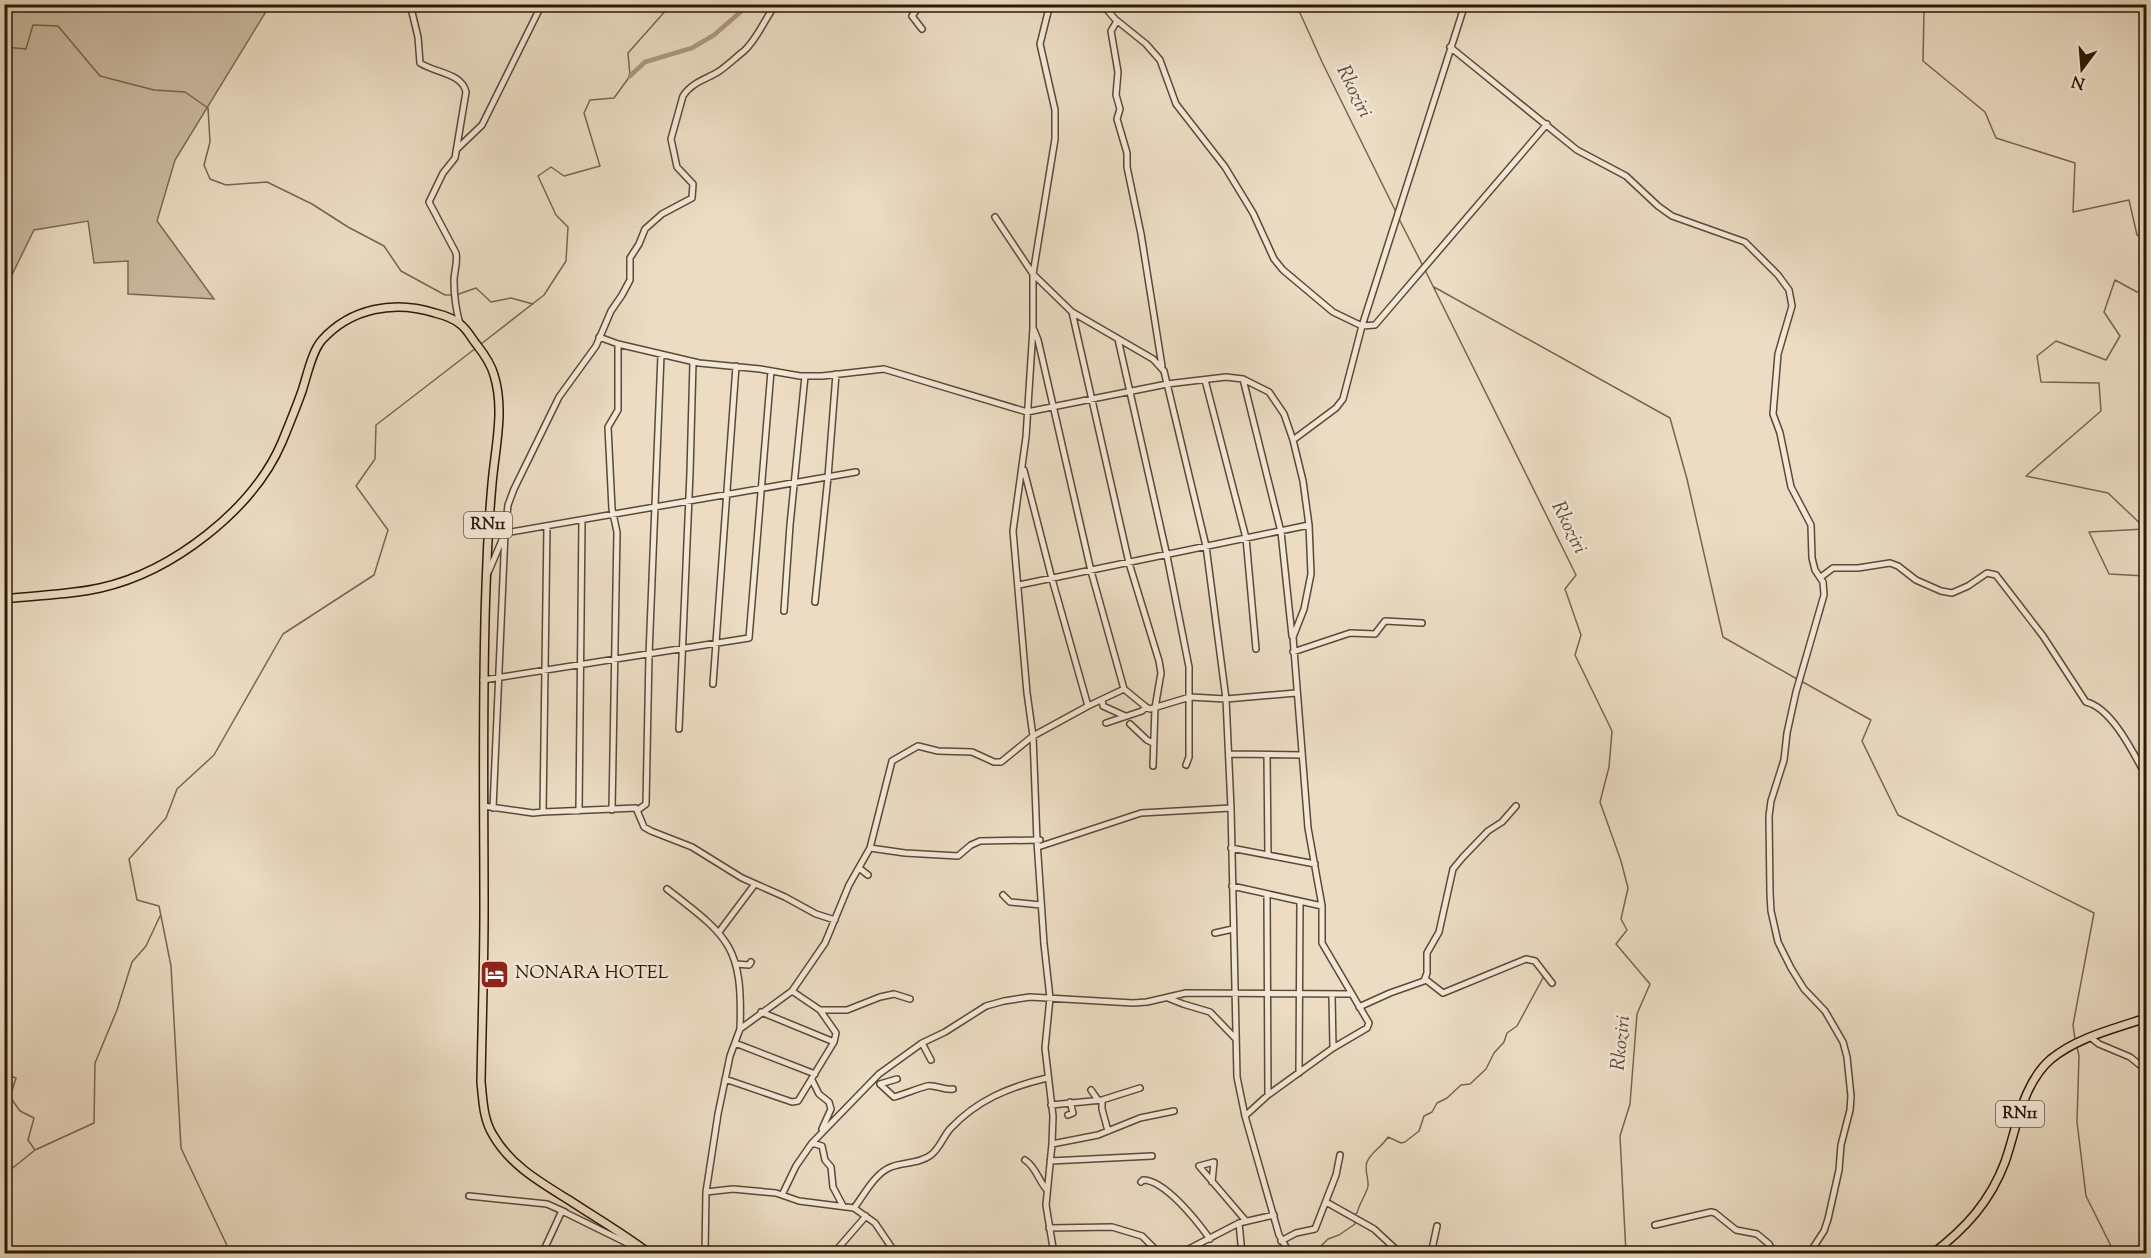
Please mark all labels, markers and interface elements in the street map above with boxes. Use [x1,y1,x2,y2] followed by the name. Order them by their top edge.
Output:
[2052,39,2112,99] north arrow
[1328,61,1378,123] water label: Rkoziri
[2069,68,2088,94] text: N
[1543,497,1593,559] water label: Rkoziri
[464,512,512,538] road number: RN11
[478,958,510,990] hotel icon: NONARA HOTEL
[515,961,669,987] place label: NONARA HOTEL
[1605,1014,1639,1072] water label: Rkoziri
[1996,1101,2044,1127] road number: RN11

